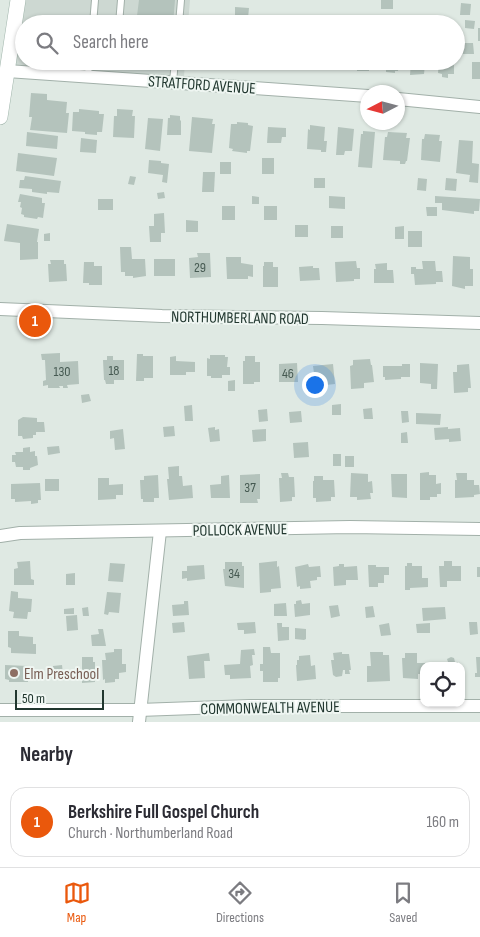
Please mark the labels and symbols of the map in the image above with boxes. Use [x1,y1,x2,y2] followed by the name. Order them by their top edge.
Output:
[147,72,256,99] street label: STRATFORD AVENUE
[360,85,405,130] north arrow
[194,259,206,276] house number: 29
[19,302,51,340] pin: 1
[171,308,309,329] street label: NORTHUMBERLAND ROAD
[108,362,120,379] house number: 18
[53,363,71,380] house number: 130
[282,365,294,382] house number: 46
[302,372,328,398] your location
[244,479,256,496] house number: 37
[193,520,287,541] street label: POLLOCK AVENUE
[228,565,240,582] house number: 34
[24,665,99,684] place label: Elm Preschool
[8,667,20,679] marker: Elm Preschool
[15,687,104,710] scale bar
[200,698,340,719] street label: COMMONWEALTH AVENUE

